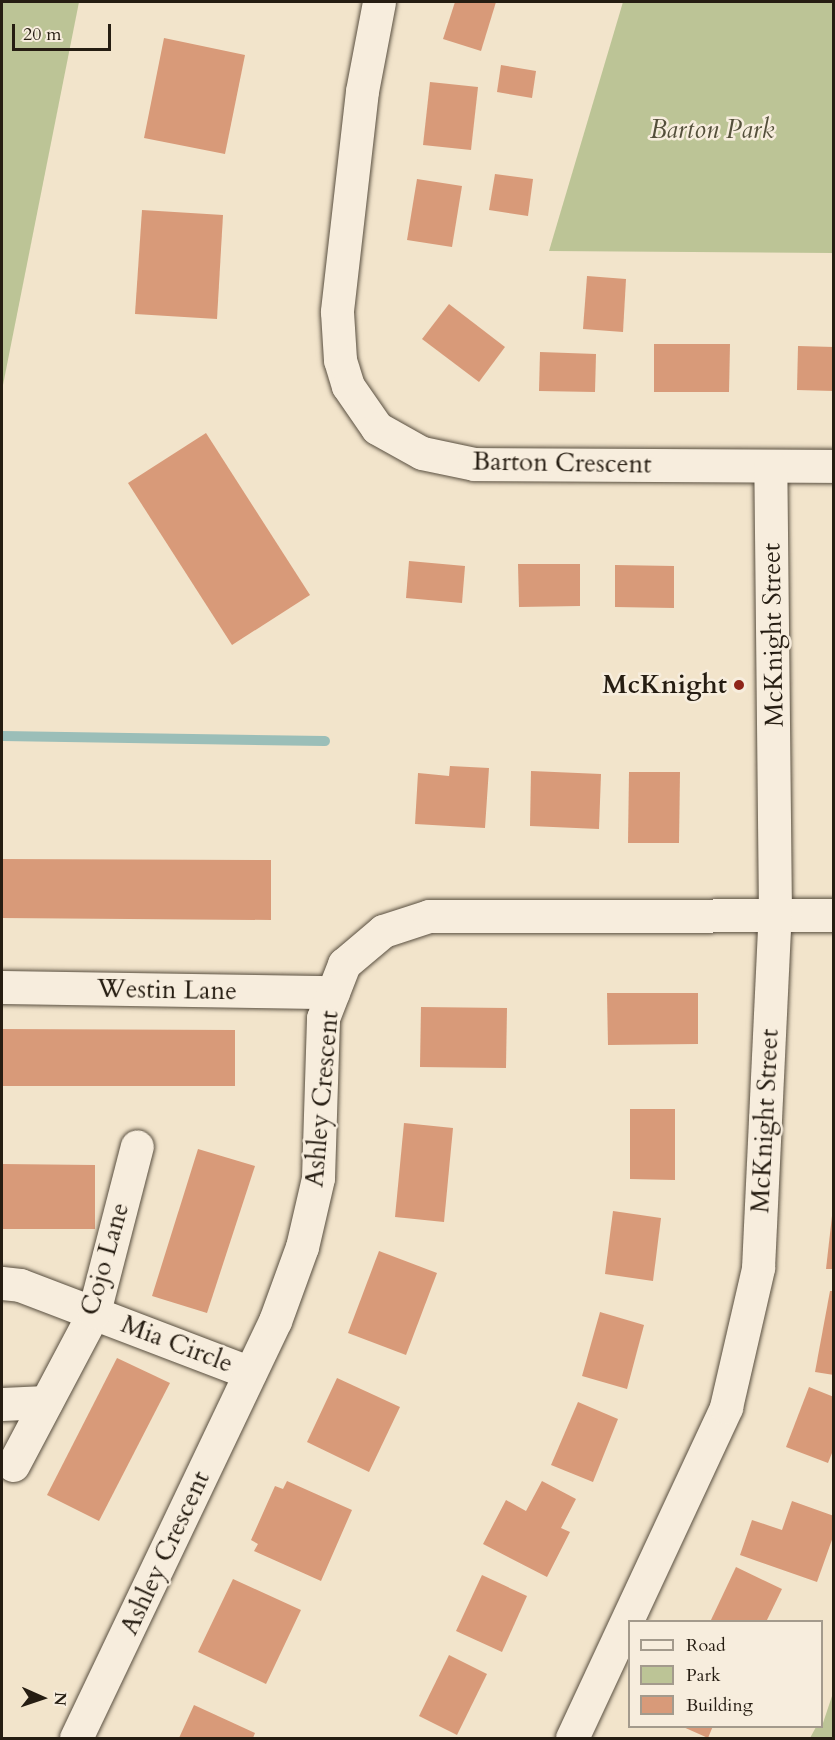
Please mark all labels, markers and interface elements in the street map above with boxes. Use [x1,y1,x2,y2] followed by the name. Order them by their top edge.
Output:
[15,12,114,50] scale bar
[23,22,62,47] text: 20 m
[650,114,774,146] park label: Barton Park
[472,446,652,480] street label: Barton Crescent
[756,543,790,727] street label: McKnight Street
[602,669,727,701] place label: McKnight
[732,678,746,692] marker: McKnight
[97,973,237,1007] street label: Westin Lane
[299,1009,345,1189] street label: Ashley Crescent
[745,1028,785,1214] street label: McKnight Street
[74,1199,136,1319] street label: Cojo Lane
[117,1308,237,1380] street label: Mia Circle
[113,1466,217,1640] street label: Ashley Crescent
[628,1620,823,1728] legend
[686,1633,726,1658] text: Road
[686,1663,721,1688] text: Park
[12,1668,72,1728] north arrow
[49,1691,71,1706] text: N
[686,1693,753,1718] text: Building

